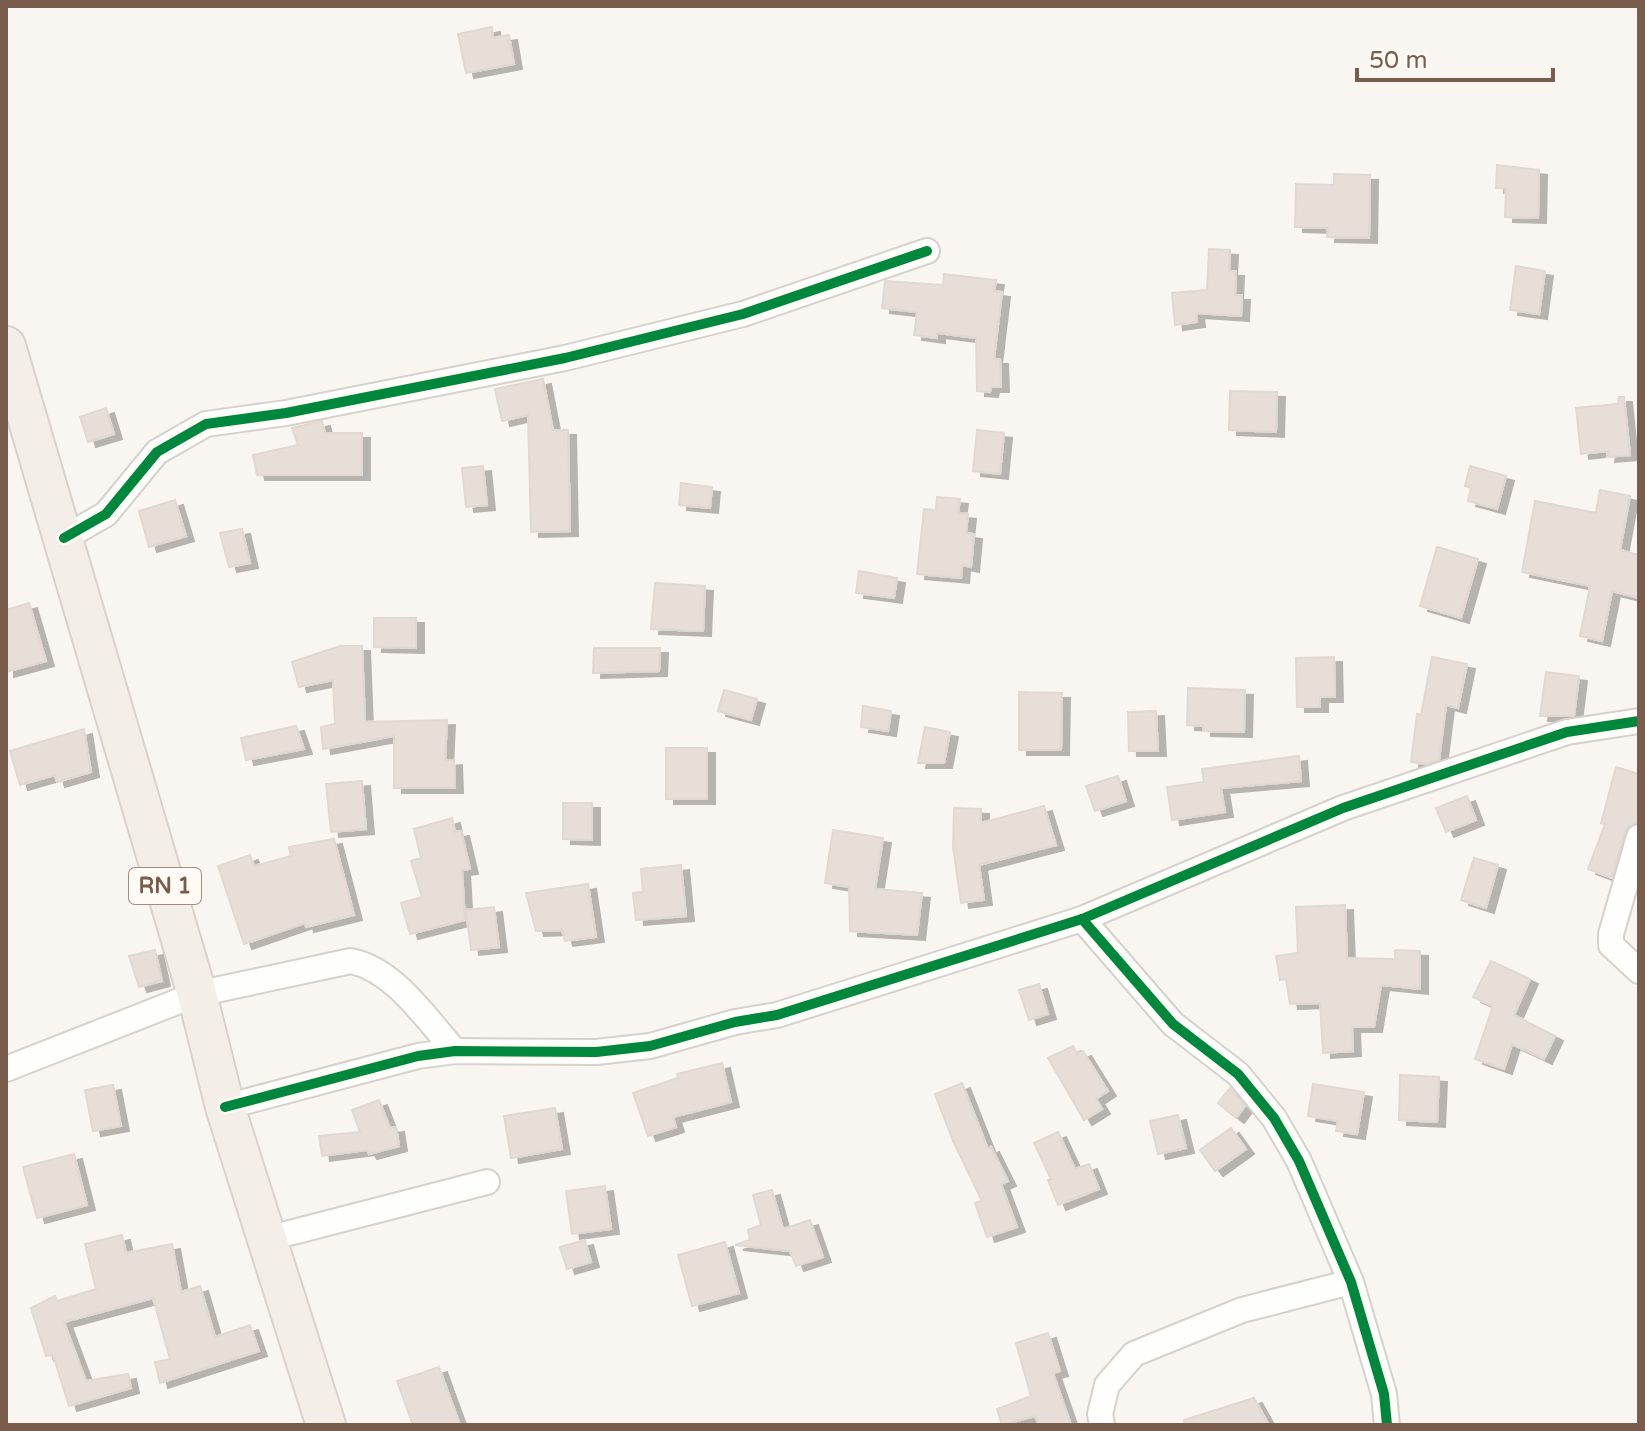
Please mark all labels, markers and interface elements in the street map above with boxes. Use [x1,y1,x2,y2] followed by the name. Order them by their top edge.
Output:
[1357,32,1553,82] scale bar
[1369,46,1427,75] text: 50 m
[129,868,201,904] road number: RN 1

